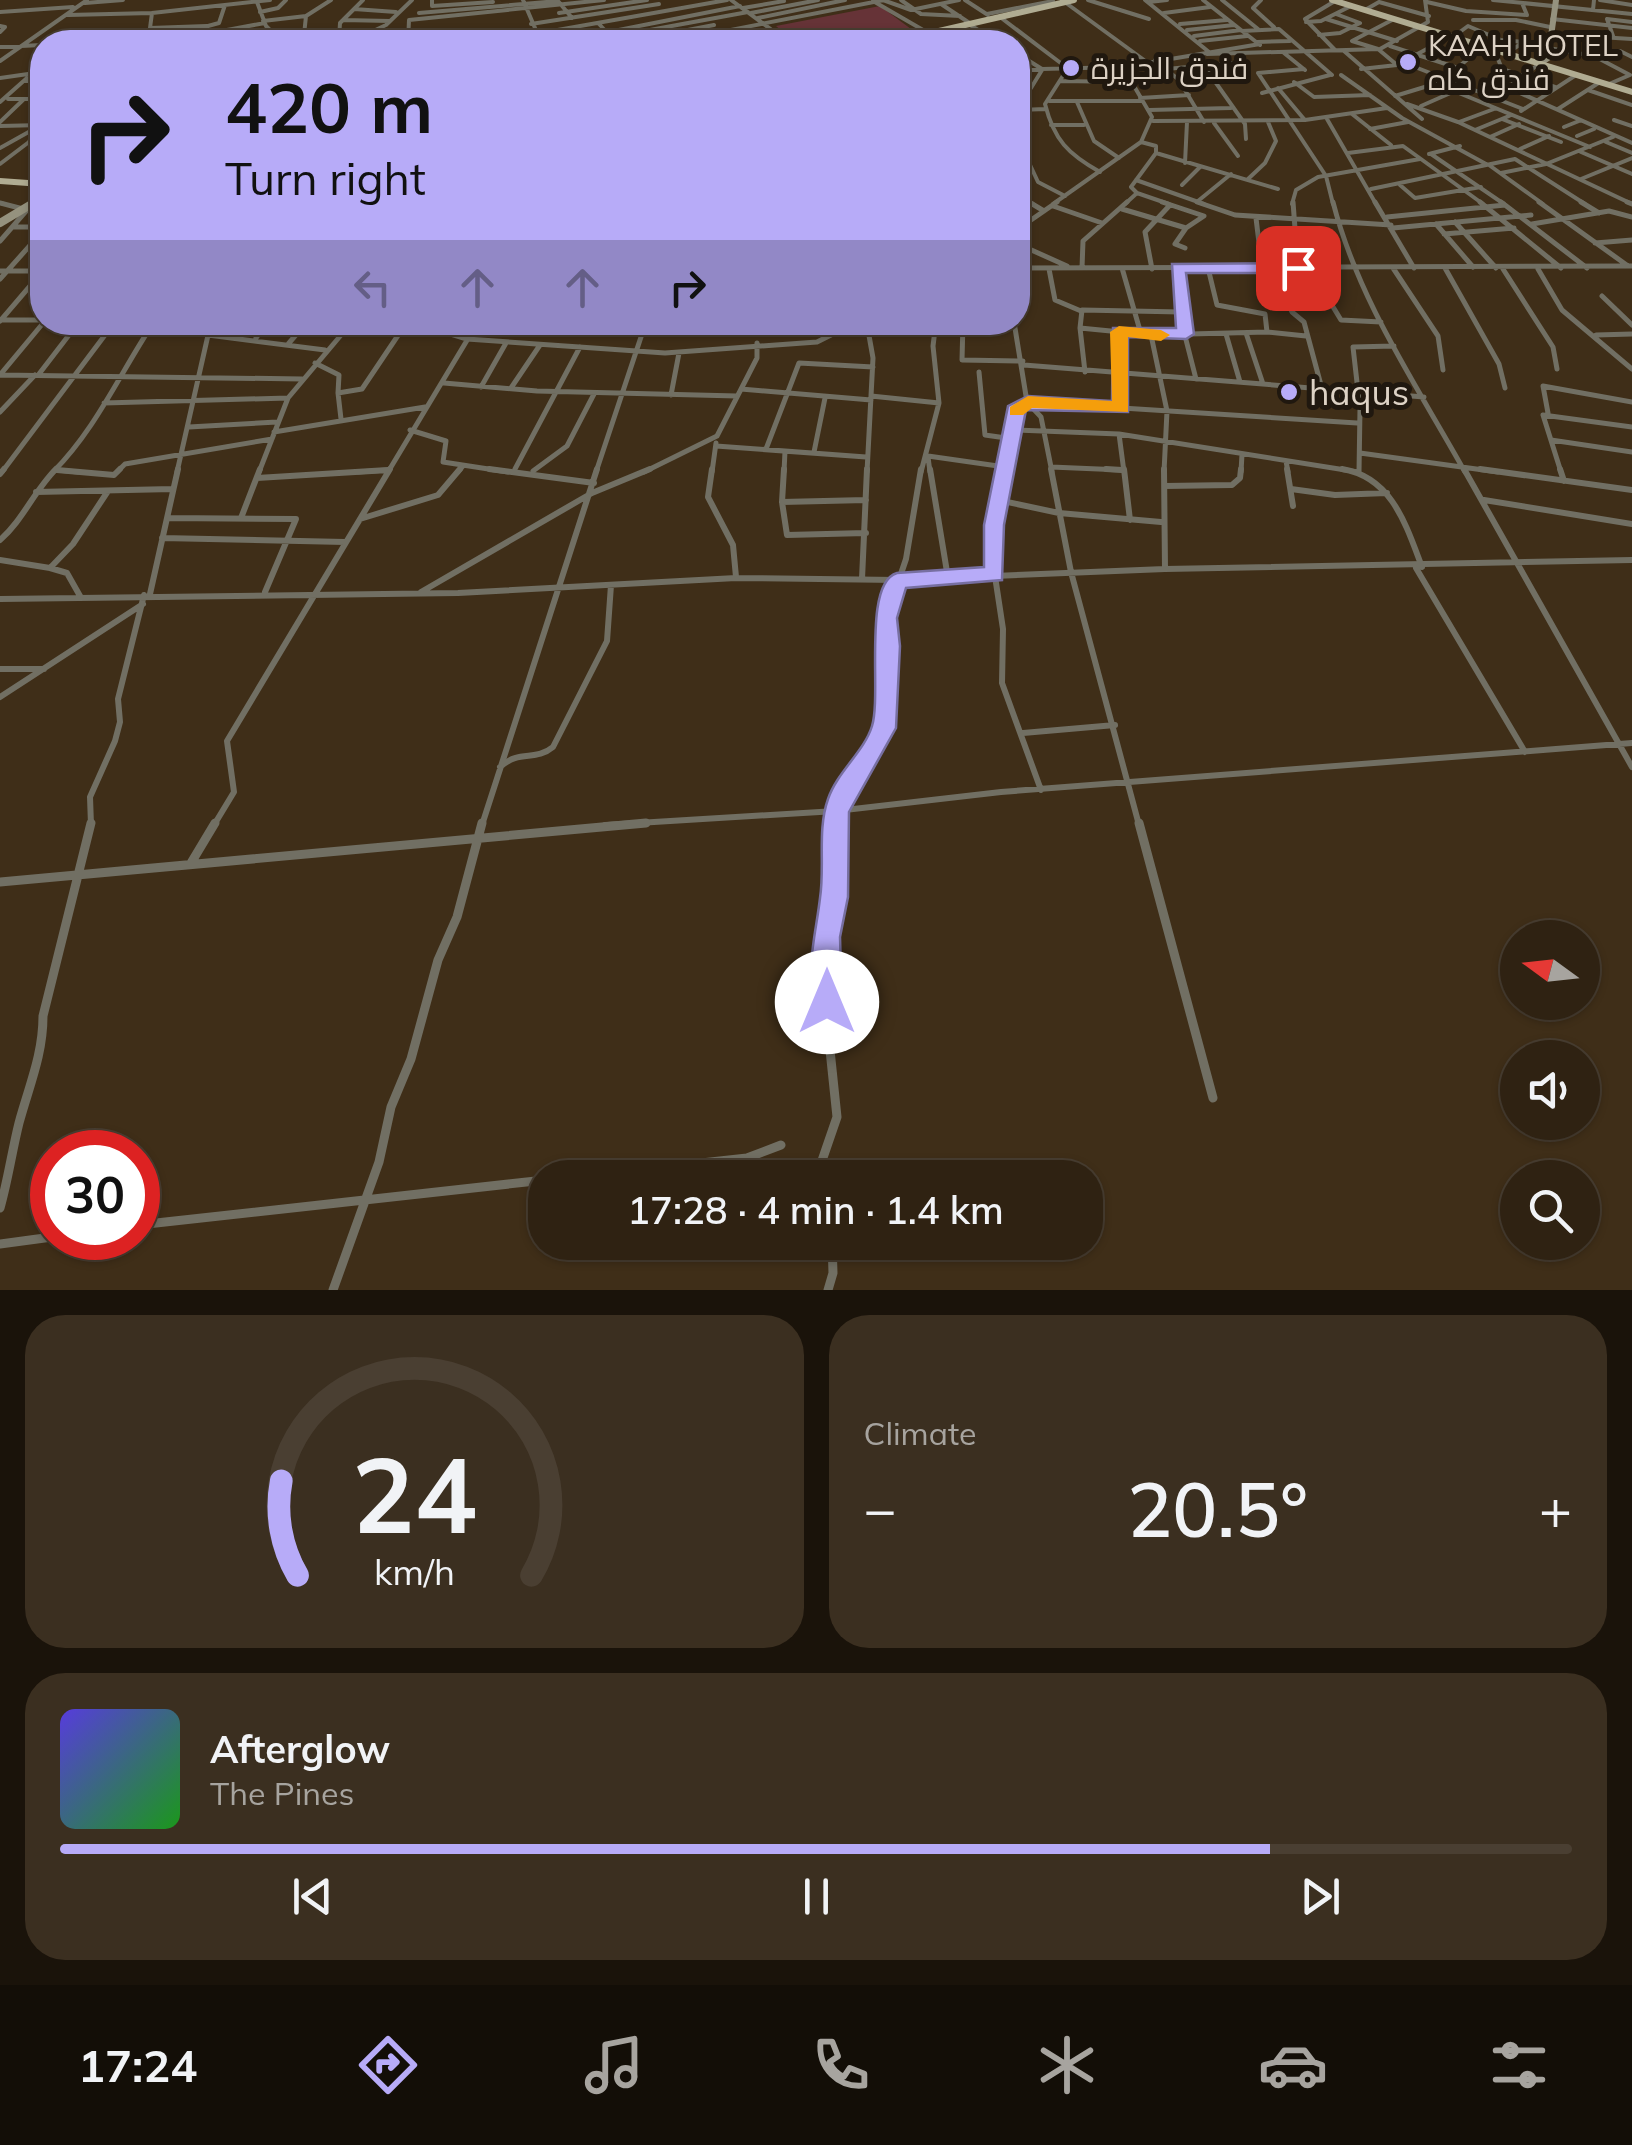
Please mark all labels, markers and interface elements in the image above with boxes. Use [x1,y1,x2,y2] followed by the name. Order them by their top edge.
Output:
[1428,26,1618,98] place label: KAAH HOTEL فندق كاه
[1091,49,1248,87] place label: فندق الجزيرة
[1397,51,1419,73] marker: KAAH HOTEL فندق كاه
[1060,57,1082,79] marker: فندق الجزيرة
[225,63,433,151] text: 420 m
[60,70,190,200] icon: right
[225,150,426,206] text: Turn right
[1256,226,1341,311] pin
[1271,241,1326,296] icon: arrive
[345,260,400,315] icon: left
[450,260,505,315] icon: ahead
[555,260,610,315] icon: ahead
[660,260,715,315] icon: right
[1309,370,1409,414] place label: haqus
[1278,381,1300,403] marker: haqus
[1500,920,1600,1020] north arrow
[1500,920,1600,1260] map controls
[775,950,879,1054] position arrow
[1500,1040,1600,1140] button: sound
[30,1130,160,1260] speed limit sign: 30
[1500,1160,1600,1260] button: search
[627,1186,1004,1234] text: 17:28 · 4 min · 1.4 km
[864,1413,976,1453] text: Climate
[352,1428,477,1559] text: 24
[1127,1462,1308,1556] text: 20.5°
[864,1474,897,1543] text: −
[1539,1474,1572,1543] text: +
[374,1549,455,1594] text: km/h
[210,1725,390,1773] text: Afterglow
[210,1773,354,1813] text: The Pines
[285,1869,340,1924] icon: previous
[789,1869,844,1924] icon: pause
[1293,1869,1348,1924] icon: next
[353,2030,423,2100] icon: directions
[579,2030,649,2100] icon: music
[806,2030,876,2100] icon: phone
[1032,2030,1102,2100] icon: climate
[1258,2030,1328,2100] icon: car
[1484,2030,1554,2100] icon: filters
[78,2037,197,2093] text: 17:24

